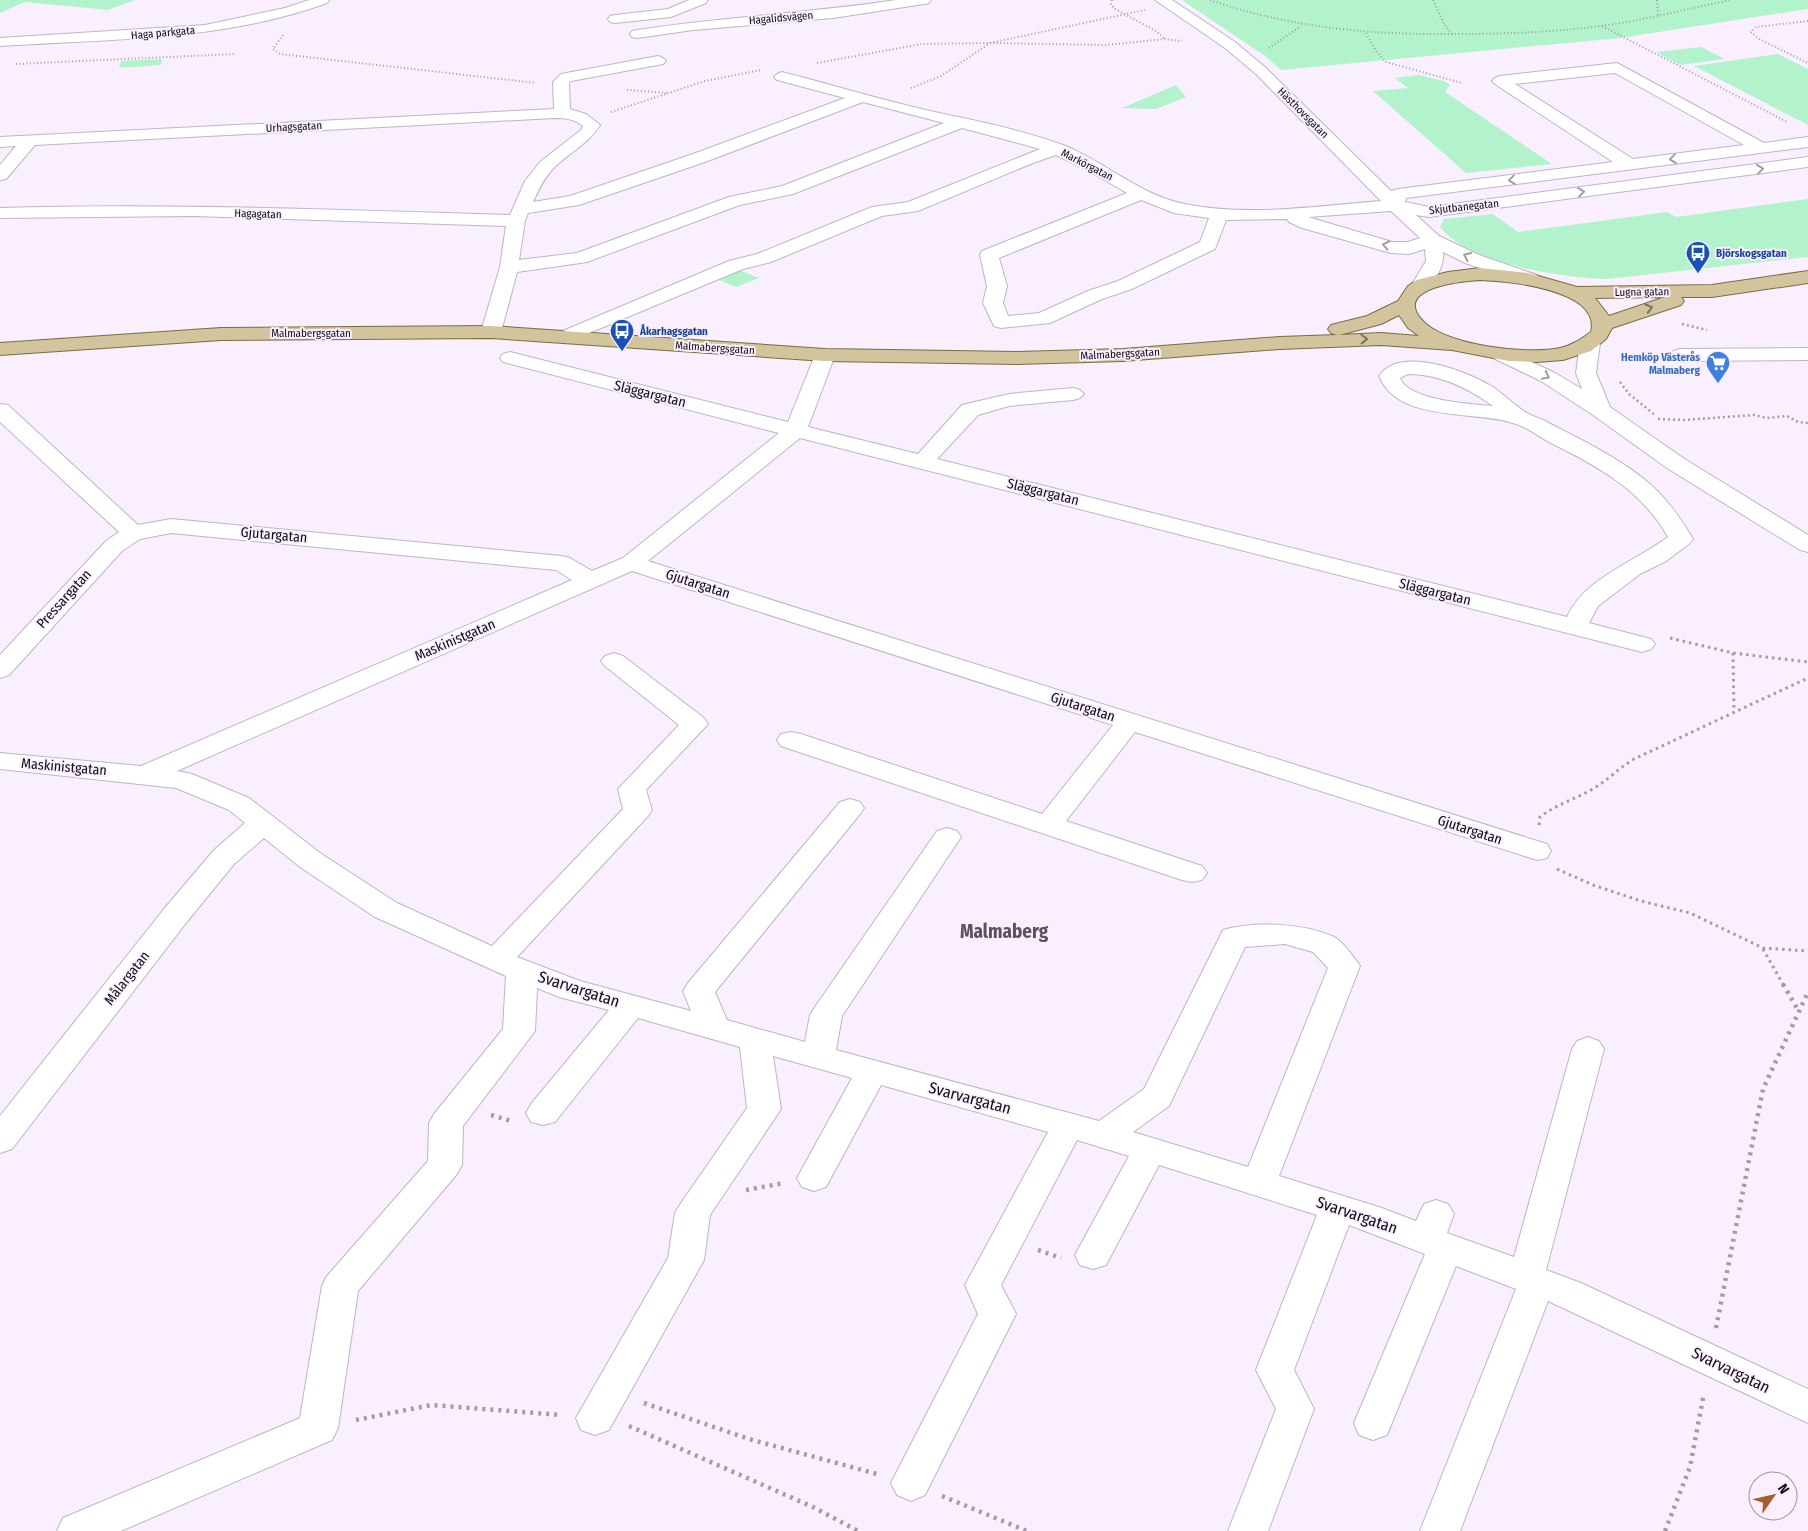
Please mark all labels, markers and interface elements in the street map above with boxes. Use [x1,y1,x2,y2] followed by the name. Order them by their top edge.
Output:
[748,9,814,27] street label: Hagalidsvägen
[130,24,196,42] street label: Haga parkgata
[1275,85,1331,141] street label: Hästhovsgatan
[266,119,322,135] street label: Urhagsgatan
[1059,146,1115,184] street label: Markörgatan
[1669,153,1677,164] one-way arrow
[1756,164,1764,175] one-way arrow
[1507,174,1515,185] one-way arrow
[1578,187,1586,198] one-way arrow
[1428,197,1500,217] street label: Skjutbanegatan
[234,207,282,221] street label: Hagagatan
[1382,240,1391,251] one-way arrow
[1685,240,1711,274] bus stop icon: Björskogsgatan
[1716,247,1787,260] place label: Björskogsgatan
[1463,252,1472,263] one-way arrow
[1615,285,1669,299] street label: Lugna gatan
[1644,304,1652,314] one-way arrow
[609,318,635,352] bus stop icon: Åkarhagsgatan
[639,324,708,338] place label: Åkarhagsgatan
[271,327,351,340] street label: Malmabergsgatan
[1360,334,1368,345] one-way arrow
[675,339,755,357] street label: Malmabergsgatan
[1080,345,1160,363] street label: Malmabergsgatan
[1705,350,1731,384] supermarket icon: Hemköp Västerås Malmaberg
[1621,351,1701,377] place label: Hemköp Västerås Malmaberg
[1540,370,1549,380] one-way arrow
[612,377,688,411] street label: Släggargatan
[1005,475,1081,509] street label: Släggargatan
[240,524,308,546] street label: Gjutargatan
[33,566,95,632] street label: Pressargatan
[664,566,732,602] street label: Gjutargatan
[1397,575,1473,609] street label: Släggargatan
[412,615,498,665] street label: Maskinistgatan
[1049,689,1117,725] street label: Gjutargatan
[20,755,108,779] street label: Maskinistgatan
[1436,812,1504,848] street label: Gjutargatan
[960,920,1049,943] district label: Malmaberg
[101,948,153,1008] street label: Målargatan
[536,967,622,1011] street label: Svarvargatan
[927,1078,1013,1118] street label: Svarvargatan
[1314,1192,1400,1238] street label: Svarvargatan
[1689,1343,1773,1397] street label: Svarvargatan
[1748,1471,1798,1521] north arrow
[1774,1481,1793,1497] text: N

